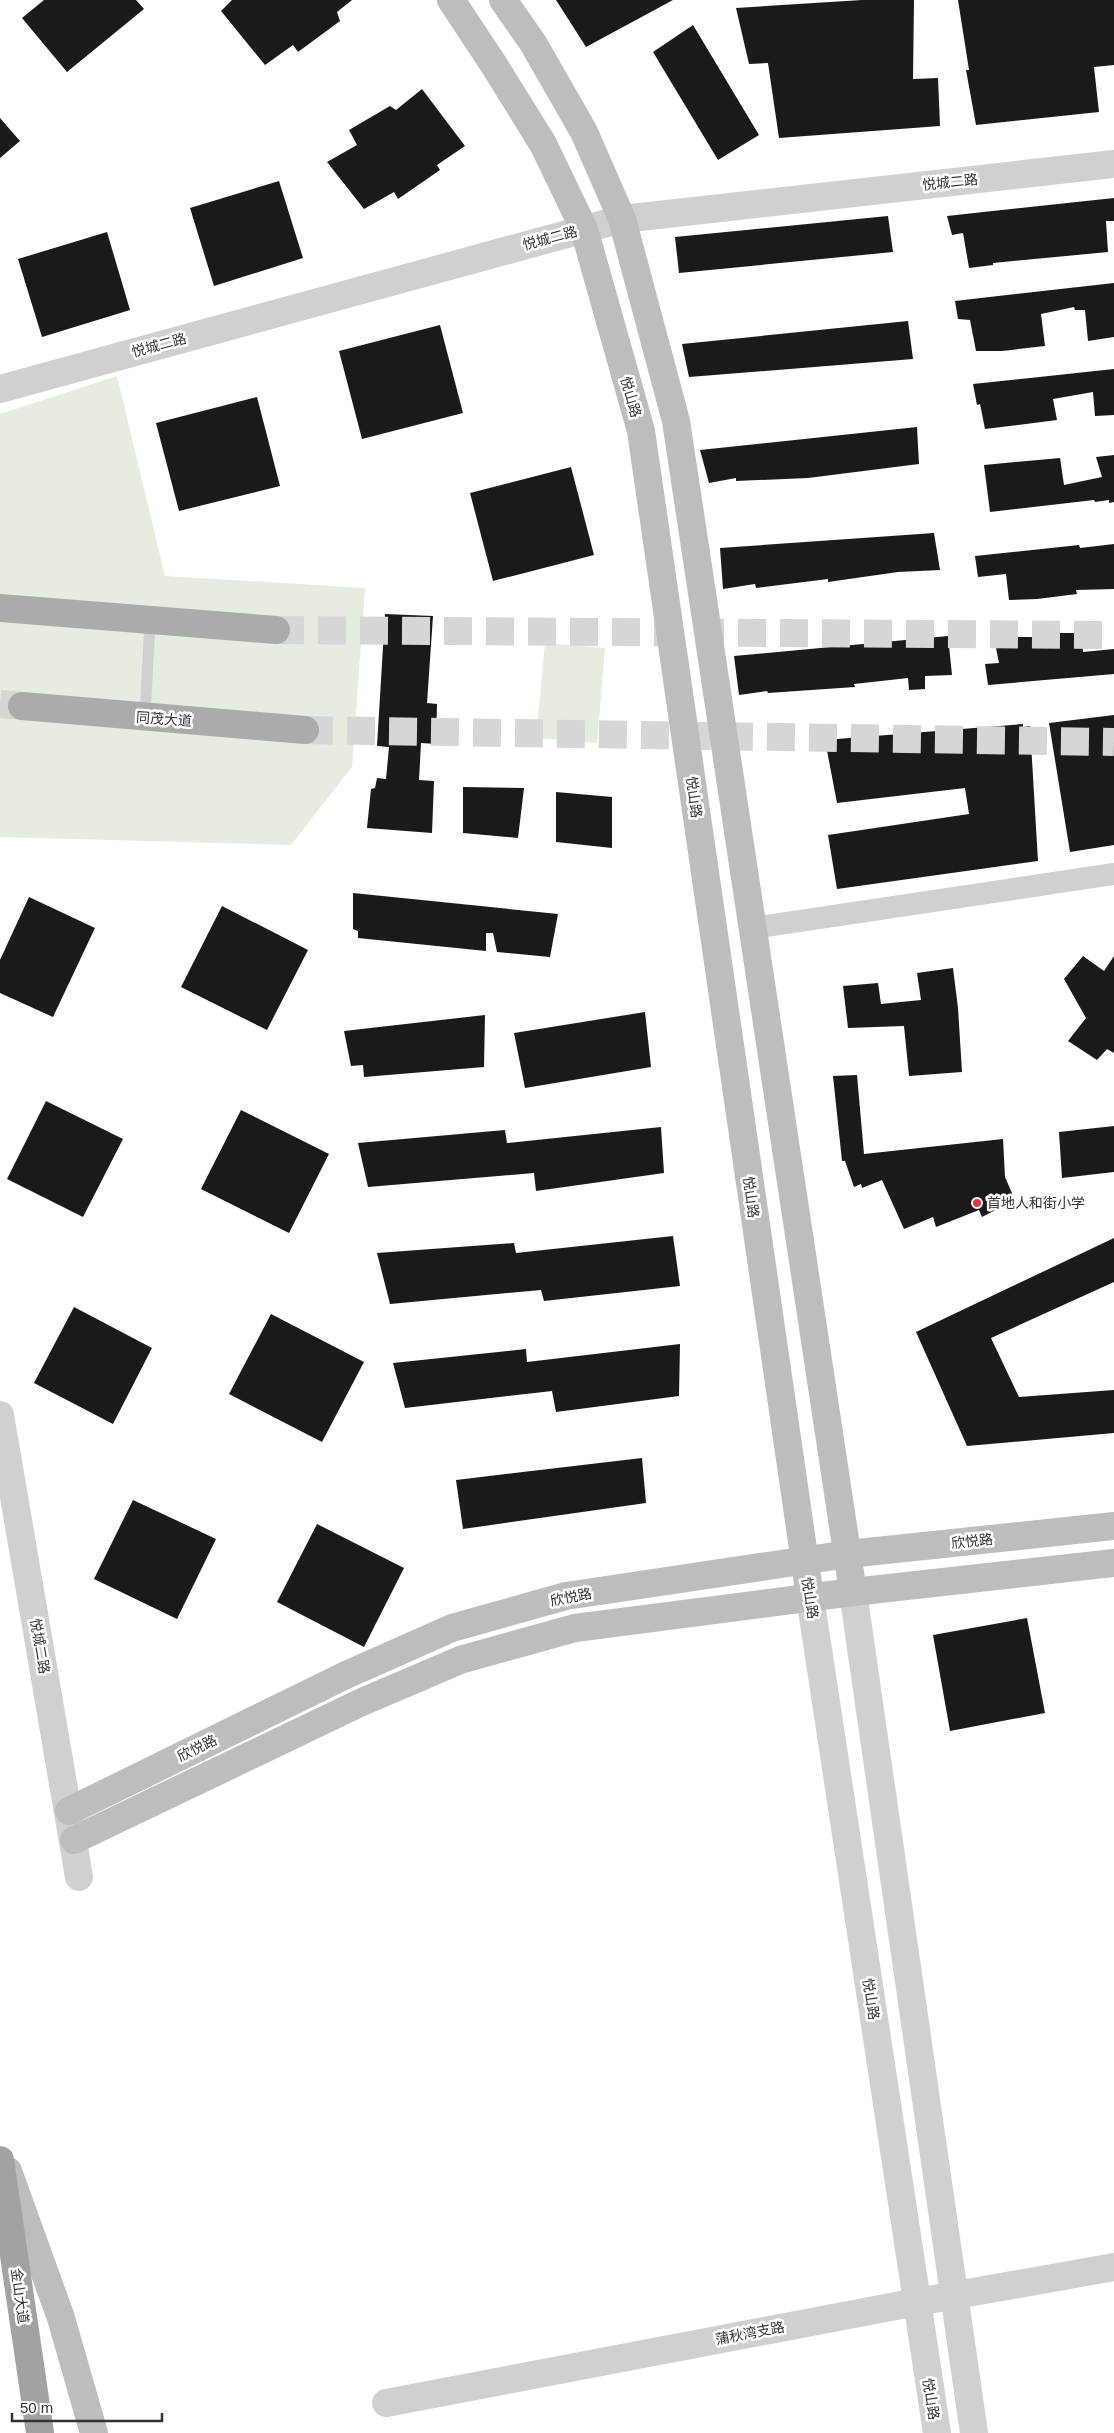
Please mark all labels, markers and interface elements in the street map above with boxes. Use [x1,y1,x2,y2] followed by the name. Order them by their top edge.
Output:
[921,171,979,193] street label: 悦城二路
[521,223,579,253] street label: 悦城二路
[130,330,188,360] street label: 悦城二路
[618,375,644,419] street label: 悦山路
[136,709,192,729] street label: 同茂大道
[683,775,705,819] street label: 悦山路
[740,1175,762,1219] street label: 悦山路
[987,1195,1085,1211] place label: 首地人和街小学
[971,1197,983,1209] marker: 首地人和街小学
[950,1531,994,1551] street label: 欣悦路
[799,1576,821,1620] street label: 悦山路
[549,1585,593,1609] street label: 欣悦路
[27,1617,53,1675] street label: 悦城二路
[175,1732,219,1764] street label: 欣悦路
[860,1977,882,2021] street label: 悦山路
[8,2267,32,2325] street label: 金山大道
[714,2318,786,2348] street label: 蒲秋湾支路
[920,2377,942,2421] street label: 悦山路
[12,2390,162,2422] scale bar
[20,2399,53,2416] text: 50 m

